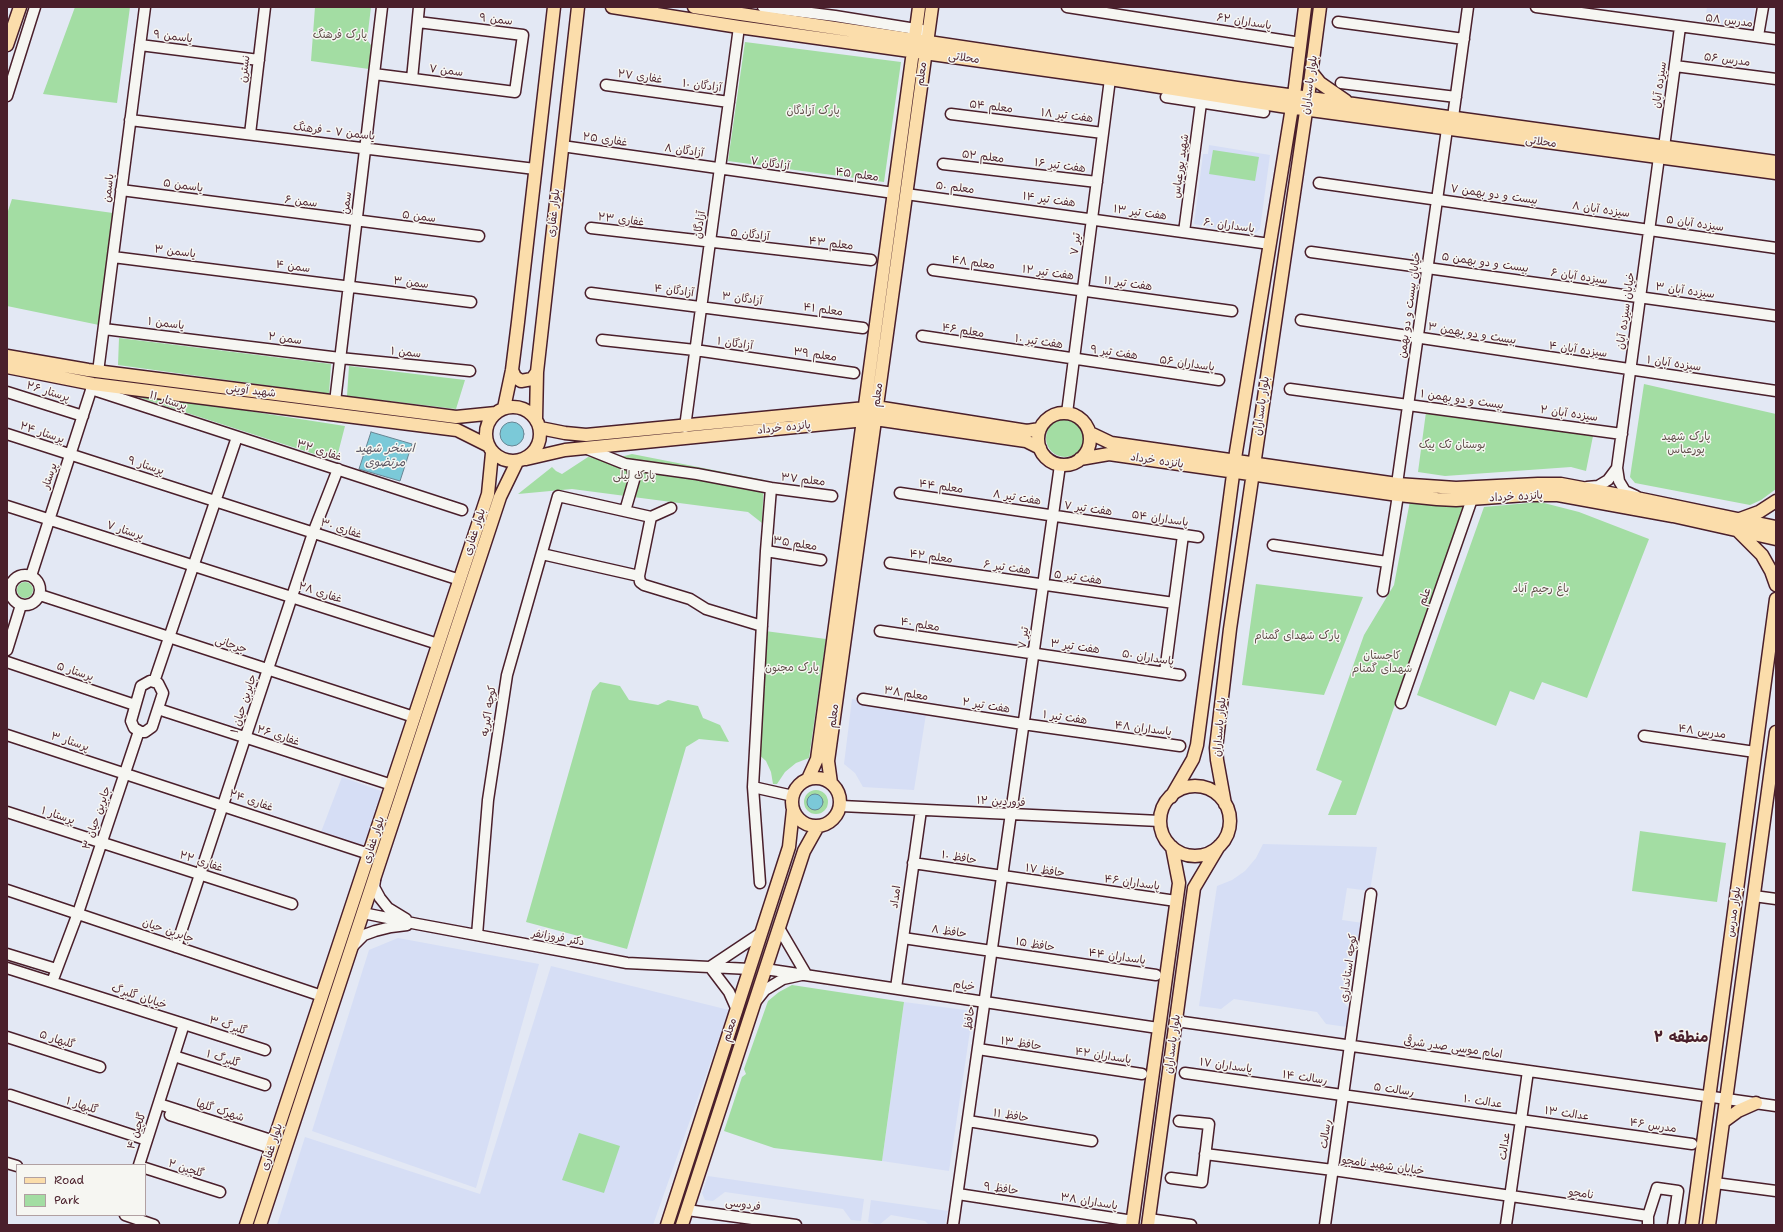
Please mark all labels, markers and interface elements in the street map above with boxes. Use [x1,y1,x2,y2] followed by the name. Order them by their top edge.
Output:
[479,11,513,29] street label: سمن ۹
[1216,11,1272,33] street label: پاسداران ۶۲
[1705,12,1753,30] street label: مدرس ۵۸
[153,28,193,46] street label: یاسمن ۹
[313,28,367,42] park label: پارک فرهنگ
[948,49,980,67] street label: محلاتی
[1703,51,1751,69] street label: مدرس ۵۶
[1299,54,1321,116] street label: بلوار پاسداران
[237,55,253,83] street label: نسترن
[914,61,930,87] street label: معلم
[1650,61,1670,109] street label: سیزده آبان
[428,62,464,80] street label: سمن ۷
[617,67,663,87] street label: غفاری ۲۷
[682,77,722,95] street label: آزادگان ۱۰
[968,98,1014,116] street label: معلم ۵۴
[786,104,840,118] park label: پارک آزادگان
[1040,106,1094,126] street label: هفت تیر ۱۸
[292,120,376,144] street label: یاسمن ۷ - فرهنگ
[582,130,628,150] street label: غفاری ۲۵
[1170,133,1192,199] street label: شهید پورعباس
[1525,133,1557,151] street label: محلاتی
[664,142,704,160] street label: آزادگان ۸
[961,148,1005,166] street label: معلم ۵۲
[749,155,791,173] street label: آزادگان ۷
[1034,156,1086,176] street label: هفت تیر ۱۶
[834,165,880,185] street label: معلم ۴۵
[101,173,117,203] street label: یاسمن
[162,177,204,195] street label: یاسمن ۵
[935,179,975,197] street label: معلم ۵۰
[1450,182,1538,208] street label: بیست و دو بهمن ۷
[545,188,563,238] street label: بلوار غفاری
[1022,190,1076,210] street label: هفت تیر ۱۴
[339,191,355,215] street label: سمن
[284,193,318,211] street label: سمن ۶
[1571,199,1631,221] street label: سیزده آبان ۸
[1112,203,1168,223] street label: هفت تیر ۱۳
[401,208,437,226] street label: سمن ۵
[692,210,708,240] street label: آزادگان
[597,211,645,229] street label: غفاری ۲۳
[1665,213,1725,235] street label: سیزده آبان ۵
[1203,216,1255,236] street label: پاسداران ۶۰
[730,226,770,244] street label: آزادگان ۵
[1068,232,1084,256] street label: ۷ تیر
[808,235,854,253] street label: معلم ۴۳
[154,243,196,261] street label: یاسمن ۳
[1441,250,1529,276] street label: بیست و دو بهمن ۵
[1396,251,1424,359] street label: خیابان بیست و دو بهمن
[950,253,996,273] street label: معلم ۴۸
[275,258,311,276] street label: سمن ۴
[1021,263,1075,283] street label: هفت تیر ۱۲
[1550,266,1608,288] street label: سیزده آبان ۶
[1614,271,1638,351] street label: خیابان سیزده آبان
[393,274,429,292] street label: سمن ۳
[1103,274,1153,294] street label: هفت تیر ۱۱
[1655,280,1715,302] street label: سیزده آبان ۳
[653,282,695,300] street label: آزادگان ۴
[721,290,763,308] street label: آزادگان ۳
[802,301,844,319] street label: معلم ۴۱
[147,315,185,333] street label: یاسمن ۱
[941,321,985,341] street label: معلم ۴۶
[1427,321,1517,347] street label: بیست و دو بهمن ۳
[267,330,303,348] street label: سمن ۲
[1014,332,1064,352] street label: هفت تیر ۱۰
[716,335,754,353] street label: آزادگان ۱
[1548,339,1608,361] street label: سیزده آبان ۴
[1089,343,1139,363] street label: هفت تیر ۹
[390,345,422,361] street label: سمن ۱
[792,345,838,365] street label: معلم ۳۹
[1159,354,1215,374] street label: پاسداران ۵۶
[1646,354,1702,374] street label: سیزده آبان ۱
[1251,375,1273,437] street label: بلوار پاسداران
[25,379,71,405] street label: پرستار ۲۶
[225,381,277,401] street label: شهید آوینی
[870,382,886,408] street label: معلم
[1419,388,1505,412] street label: بیست و دو بهمن ۱
[148,389,188,413] street label: پرستار ۱۱
[1539,403,1599,425] street label: سیزده آبان ۲
[757,419,811,437] street label: پانزده خرداد
[18,420,66,446] street label: پرستار ۲۴
[1662,430,1710,456] park label: پارک شهید پورعباس
[295,438,343,464] street label: غفاری ۳۲
[1419,438,1485,452] park label: بوستان تک پیک
[356,442,414,470] water label: استخر شهید مرتضوی
[1129,451,1185,471] street label: پانزده خرداد
[126,454,166,478] street label: پرستار ۹
[40,461,60,491] street label: پرستار
[613,469,655,483] park label: پارک لیلی
[780,471,826,489] street label: معلم ۳۷
[918,477,964,497] street label: معلم ۴۴
[992,488,1042,508] street label: هفت تیر ۸
[1489,489,1543,505] street label: پانزده خرداد
[1063,499,1113,519] street label: هفت تیر ۷
[461,507,489,557] street label: بلوار غفاری
[1131,508,1189,530] street label: پاسداران ۵۴
[319,516,363,542] street label: غفاری ۳۰
[105,519,145,543] street label: پرستار ۷
[772,534,818,554] street label: معلم ۳۵
[909,547,953,567] street label: معلم ۴۲
[983,558,1031,578] street label: هفت تیر ۶
[1053,568,1103,588] street label: هفت تیر ۵
[297,580,343,606] street label: غفاری ۲۸
[1513,582,1569,596] park label: باغ رحیم آباد
[1416,586,1434,608] street label: علم
[899,615,941,635] street label: معلم ۴۰
[1016,626,1032,650] street label: ۷ تیر
[1254,629,1340,643] park label: پارک شهدای گمنام
[213,634,249,656] street label: جرجانی
[1049,637,1101,657] street label: هفت تیر ۳
[1121,647,1175,669] street label: پاسداران ۵۰
[1352,649,1412,675] park label: کاجستان شهدای گمنام
[55,660,95,684] street label: پرستار ۵
[765,661,819,675] park label: پارک مجنون
[228,673,260,735] street label: جابربن حیان ۱
[883,684,929,704] street label: معلم ۳۸
[478,685,500,737] street label: کوچه اکبریه
[961,696,1011,716] street label: هفت تیر ۲
[1211,697,1229,757] street label: بلوار پاسداران
[826,703,842,729] street label: معلم
[1042,708,1088,728] street label: هفت تیر ۱
[1114,719,1172,739] street label: پاسداران ۴۸
[1677,722,1727,742] street label: مدرس ۴۸
[255,723,301,749] street label: غفاری ۲۶
[49,730,91,754] street label: پرستار ۳
[80,784,114,852] street label: جابربن حیان ۳
[227,787,275,815] street label: غفاری ۲۴
[976,794,1026,810] street label: ۱۲ فروردین
[40,804,76,828] street label: پرستار ۱
[360,815,388,865] street label: بلوار غفاری
[178,849,224,875] street label: غفاری ۲۲
[940,849,978,867] street label: حافظ ۱۰
[1024,862,1066,880] street label: حافظ ۱۷
[1103,873,1161,893] street label: پاسداران ۴۶
[888,885,904,909] street label: امداد
[1724,886,1744,938] street label: بلوار مدرس
[140,916,196,946] street label: جابربن حیان
[930,923,968,941] street label: حافظ ۸
[531,927,585,949] street label: دکتر فروزانفر
[1338,933,1360,1003] street label: کوچه استانداری
[1014,935,1056,955] street label: حافظ ۱۵
[1087,946,1147,968] street label: پاسداران ۴۴
[952,978,976,994] street label: خیام
[110,982,168,1012] street label: خیابان گلبرگ
[962,1005,978,1031] street label: حافظ
[1162,1013,1184,1075] street label: بلوار پاسداران
[207,1014,249,1038] street label: گلبرگ ۳
[720,1016,740,1044] street label: معلم
[38,1028,76,1052] street label: گلبهار ۵
[1654,1029,1708,1047] district label: منطقه ۲
[1000,1035,1042,1053] street label: حافظ ۱۳
[1403,1035,1503,1061] street label: امام موسی صدر شرقی
[1074,1045,1132,1067] street label: پاسداران ۴۲
[205,1048,241,1070] street label: گلبرگ ۱
[1199,1056,1253,1076] street label: پاسداران ۱۷
[1282,1068,1328,1088] street label: رسالت ۱۴
[1373,1081,1415,1099] street label: رسالت ۵
[1462,1093,1504,1111] street label: عدالت ۱۰
[64,1095,100,1117] street label: گلبهار ۱
[194,1097,246,1125] street label: شهرک گلها
[1544,1104,1590,1124] street label: عدالت ۱۳
[992,1107,1030,1125] street label: حافظ ۱۱
[125,1111,149,1151] street label: گلچین ۴
[1629,1116,1677,1136] street label: مدرس ۴۶
[1317,1118,1335,1150] street label: رسالت
[258,1122,286,1172] street label: بلوار غفاری
[1496,1131,1514,1161] street label: عدالت
[1341,1154,1425,1178] street label: خیابان شهید نامجو
[166,1157,206,1181] street label: گلچین ۲
[16,1164,146,1216] legend
[54,1172,84,1188] text: Road
[983,1180,1019,1198] street label: حافظ ۹
[1568,1186,1594,1202] street label: نامجو
[1059,1191,1119,1213] street label: پاسداران ۳۸
[54,1192,80,1208] text: Park
[724,1196,762,1214] street label: فردوسی

